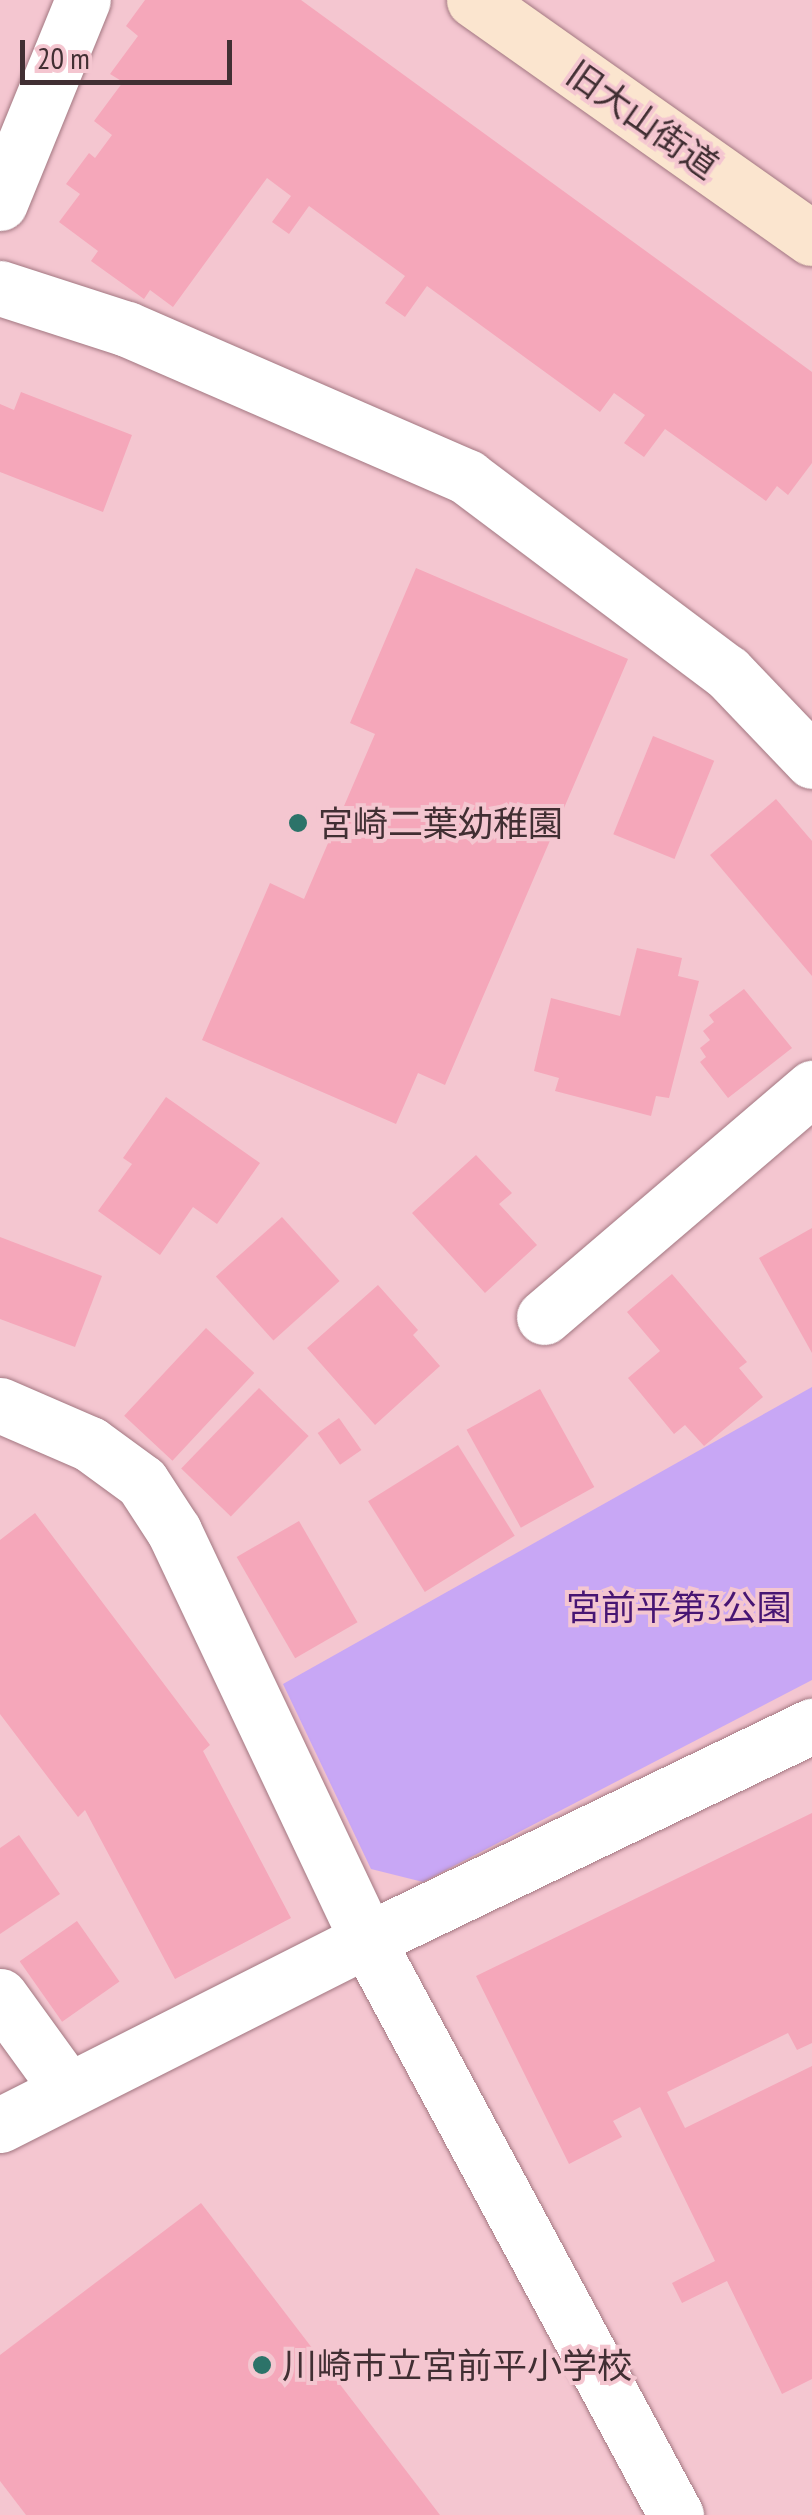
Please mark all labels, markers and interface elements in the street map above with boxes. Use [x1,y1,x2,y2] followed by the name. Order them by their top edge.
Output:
[25,20,238,82] scale bar
[37,38,90,77] text: 20 m
[559,52,727,186] street label: 旧大山街道
[318,802,563,844] place label: 宮崎二葉幼稚園
[287,812,309,834] marker: 宮崎二葉幼稚園
[566,1586,792,1628] park label: 宮前平第3公園
[282,2344,632,2386] place label: 川崎市立宮前平小学校
[251,2354,273,2376] marker: 川崎市立宮前平小学校

